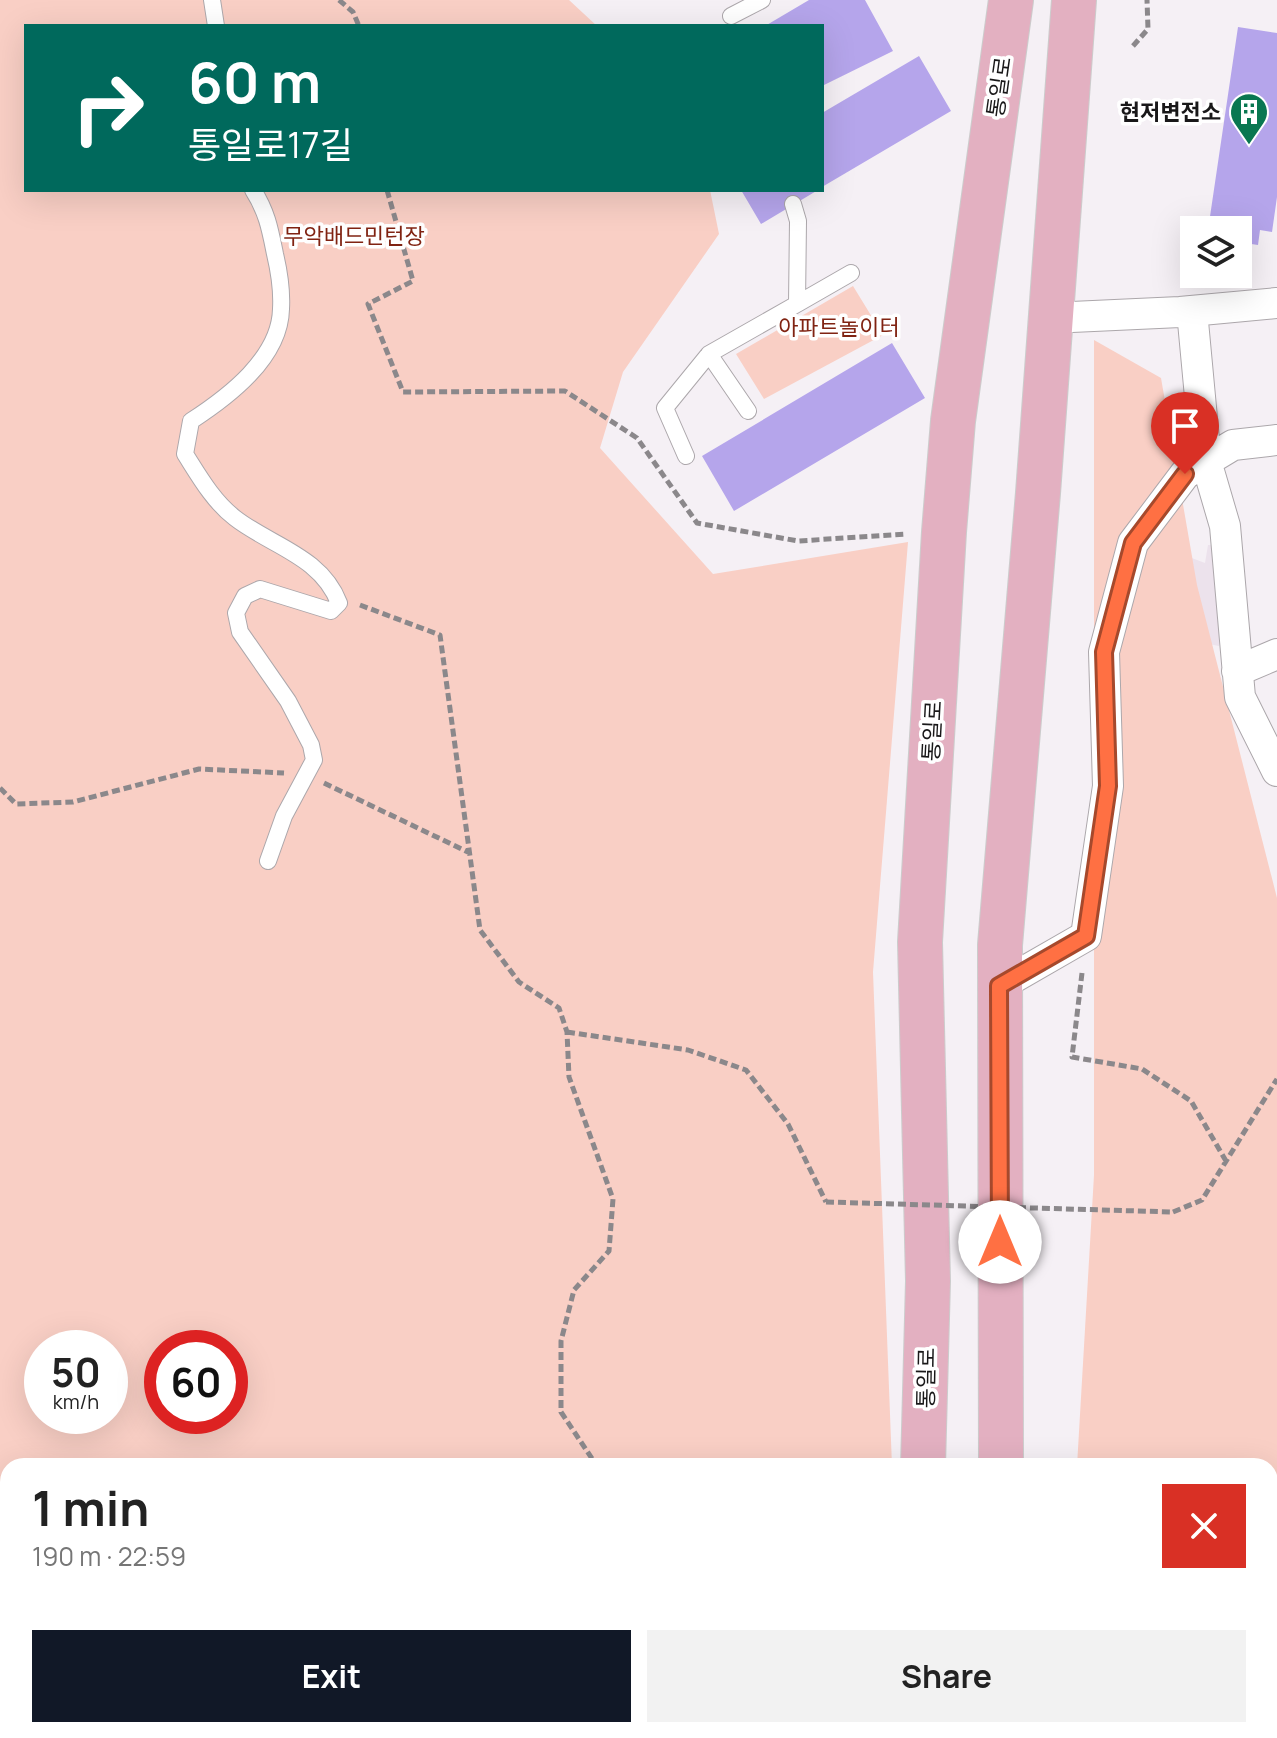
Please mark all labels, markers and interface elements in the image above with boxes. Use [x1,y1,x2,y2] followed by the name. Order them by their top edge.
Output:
[188,43,321,120] text: 60 m
[980,55,1018,119] street label: 통일로
[56,56,160,160] icon: right
[1228,91,1270,146] building icon: 현저변전소
[1120,97,1221,127] place label: 현저변전소
[188,120,353,169] text: 통일로17길
[1180,216,1252,288] map controls
[1180,216,1252,288] button: layers
[283,221,425,251] park label: 무악배드민턴장
[778,312,900,342] park label: 아파트놀이터
[1151,392,1219,474] pin
[1163,404,1207,448] icon: arrive
[915,700,949,762] street label: 통일로
[958,1200,1042,1284] position arrow
[144,1330,248,1434] speed limit sign: 60
[51,1344,101,1399] text: 50
[910,1347,942,1409] street label: 통일로
[53,1388,99,1415] text: km/h
[32,1475,149,1540] text: 1 min
[1162,1484,1246,1568] button: close
[32,1538,186,1574] text: 190 m · 22:59
[32,1630,631,1722] button: Exit
[647,1630,1246,1722] button: Share

